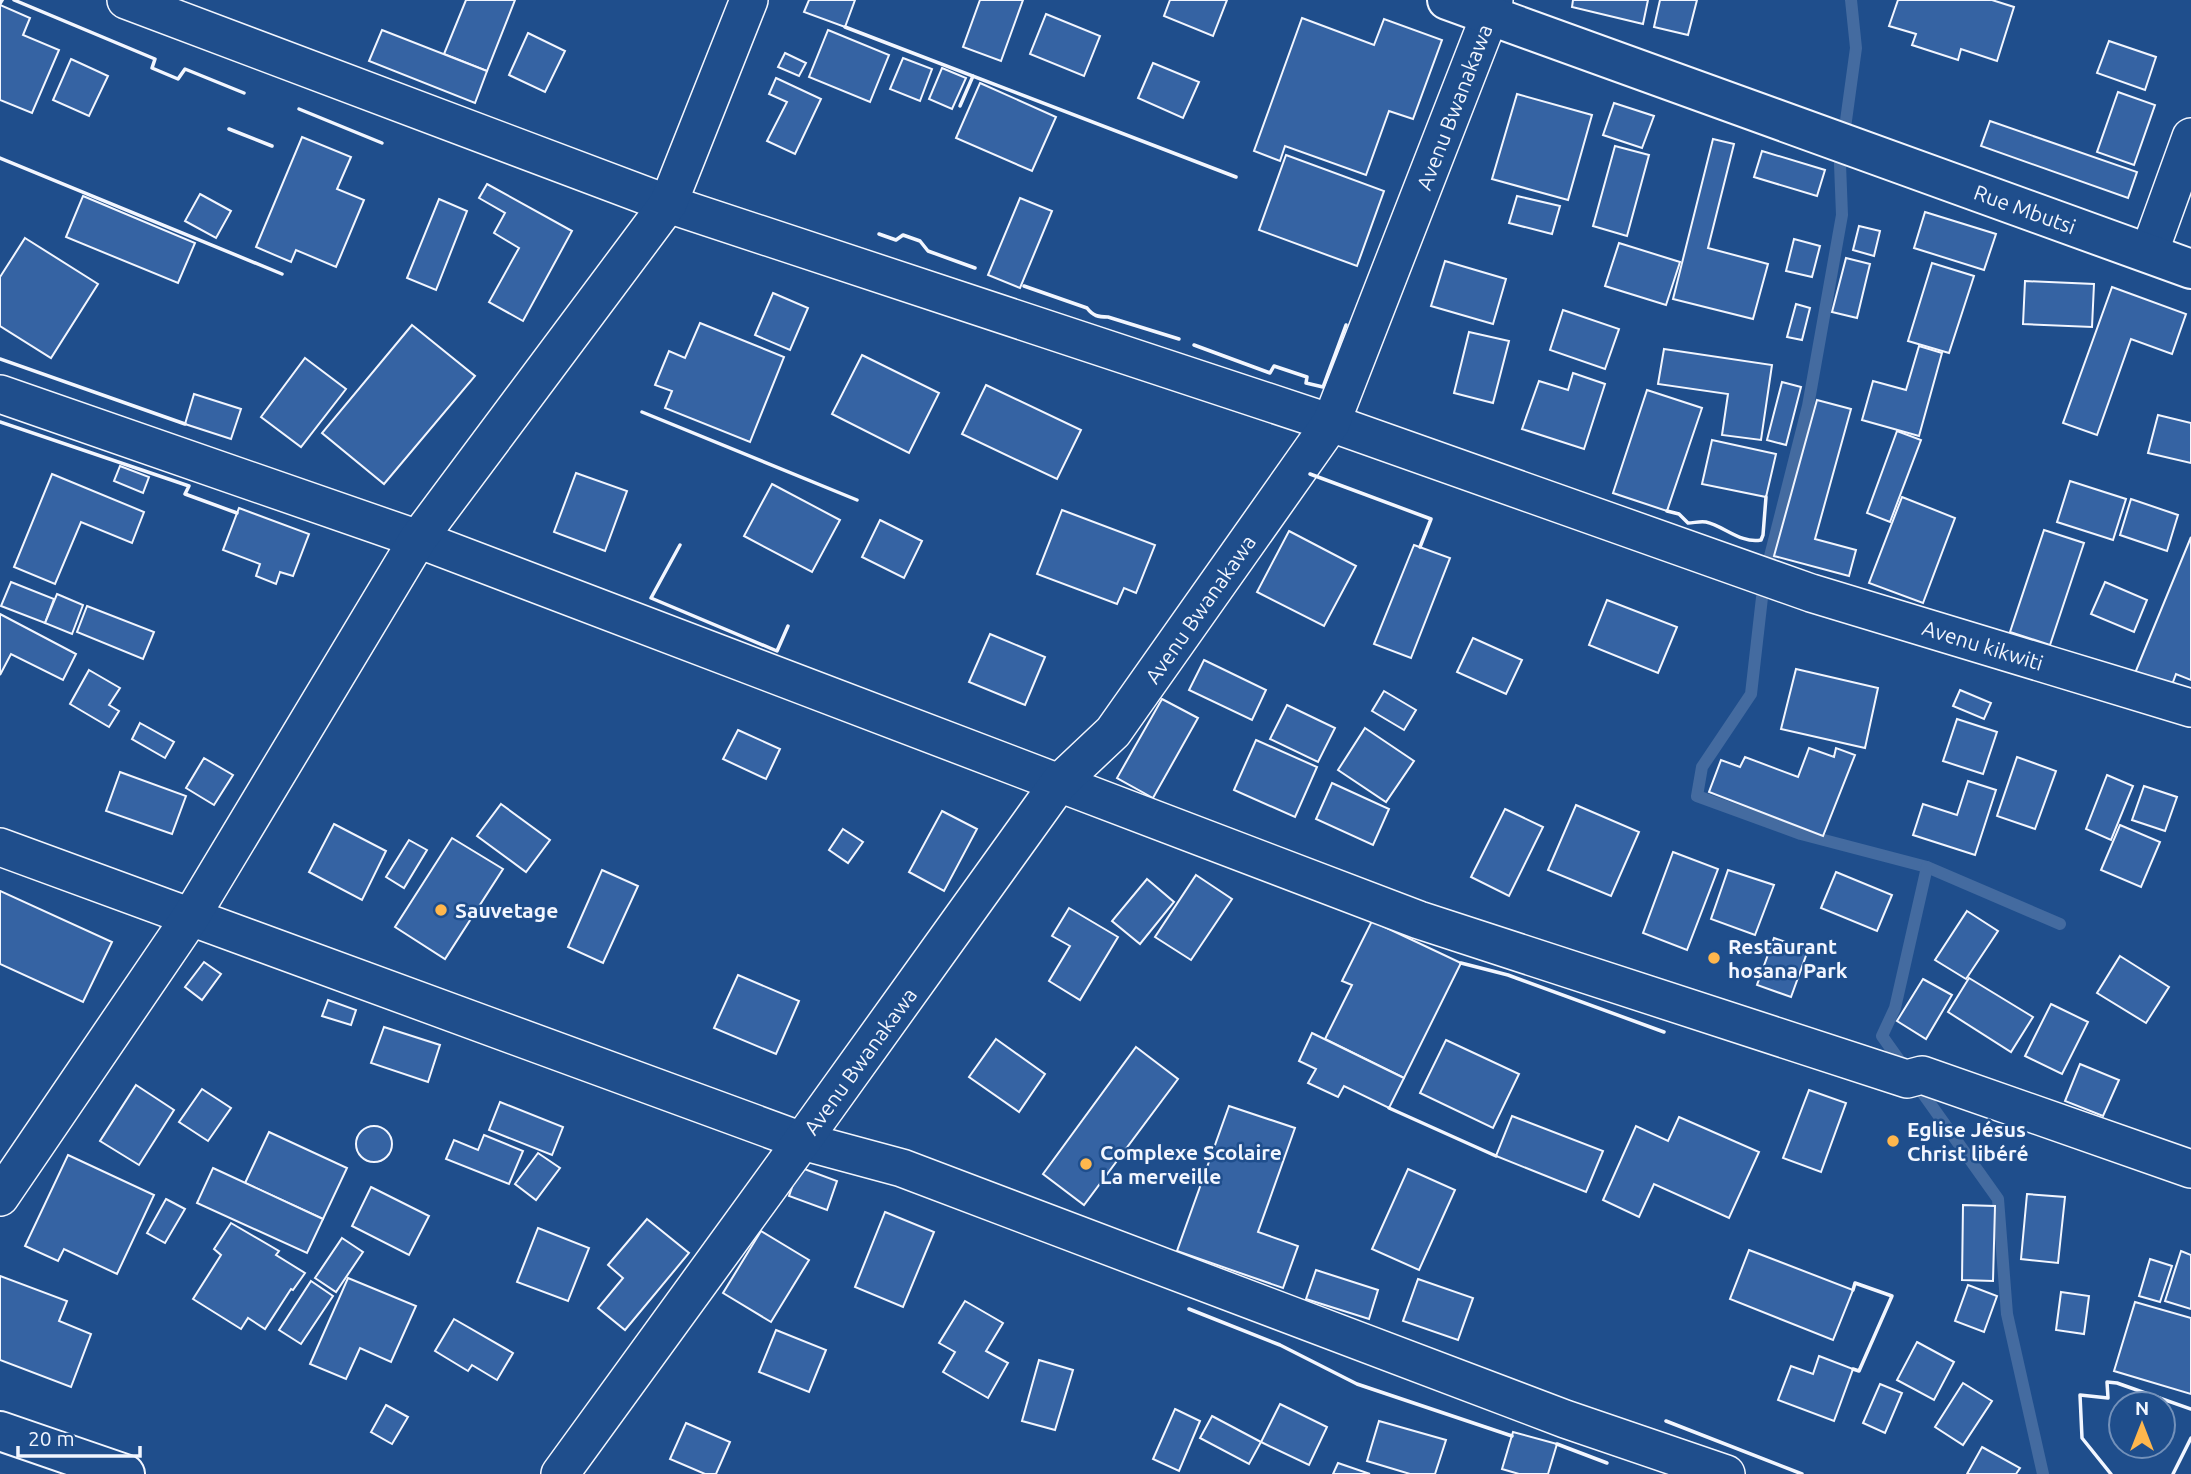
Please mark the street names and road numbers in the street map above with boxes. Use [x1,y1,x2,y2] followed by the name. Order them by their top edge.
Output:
[1411,21,1497,193] street label: Avenu Bwanakawa
[1971,180,2079,238] street label: Rue Mbutsi
[1140,530,1260,688] street label: Avenu Bwanakawa
[1920,615,2046,675] street label: Avenu kikwiti
[799,983,921,1139] street label: Avenu Bwanakawa

